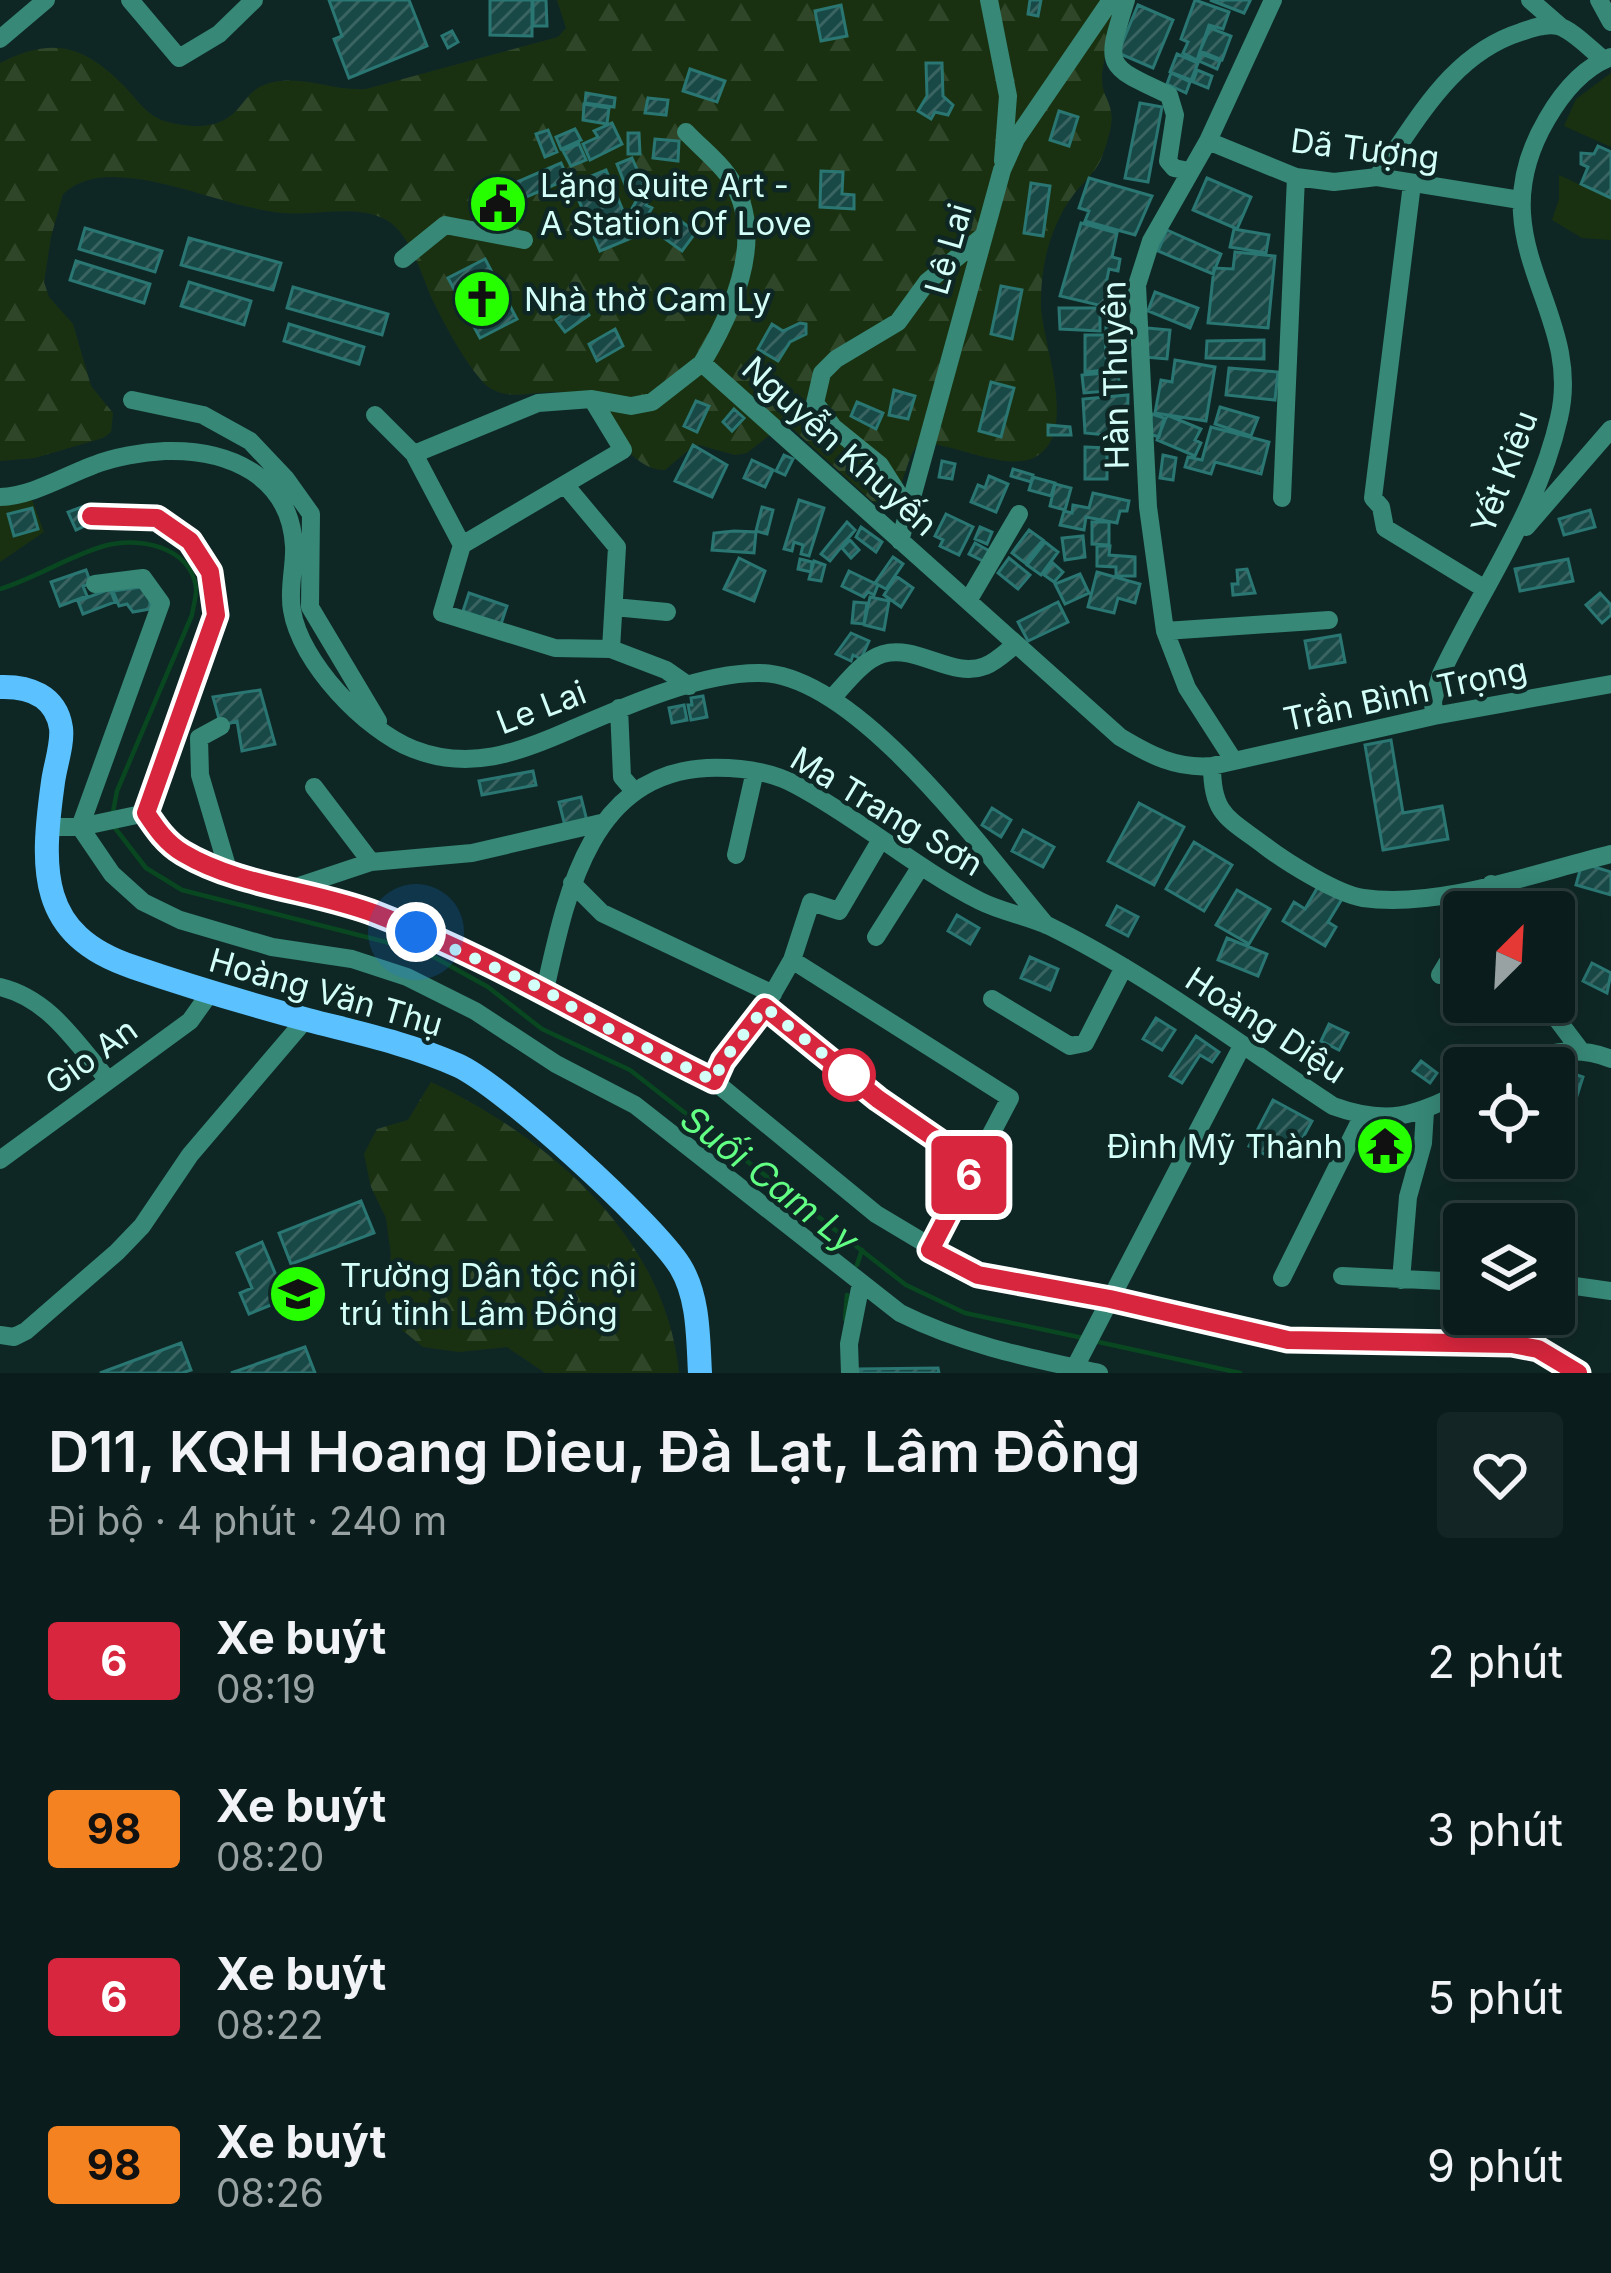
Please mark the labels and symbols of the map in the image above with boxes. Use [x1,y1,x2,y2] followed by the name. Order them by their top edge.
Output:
[1288,120,1442,178] street label: Dã Tượng
[540,165,812,243] place label: Lặng Quite Art - A Station Of Love
[467,173,529,235] public building icon: Lặng Quite Art - A Station Of Love
[916,199,980,299] street label: Lê Lai
[451,268,513,330] church icon: Nhà thờ Cam Ly
[524,279,771,319] place label: Nhà thờ Cam Ly
[1093,280,1137,470] street label: Hàn Thuyên
[734,348,946,544] street label: Nguyễn Khuyến
[1462,405,1546,539] street label: Yết Kiêu
[1280,649,1530,739] street label: Trần Bình Trọng
[491,672,591,742] street label: Le Lai
[784,738,990,884] street label: Ma Trang Sơn
[1443,891,1575,1023] north arrow
[386,902,446,962] your location
[205,940,447,1044] street label: Hoàng Văn Thụ
[1178,958,1354,1092] street label: Hoàng Diệu
[37,1009,145,1103] street label: Gio An
[824,1050,874,1100] unlabelled marker
[673,1096,868,1262] water label: Suối Cam Ly
[1354,1115,1416,1177] temple icon: Đình Mỹ Thành
[1107,1126,1343,1166] place label: Đình Mỹ Thành
[930,1136,1008,1214] line badge: 6
[340,1255,637,1333] place label: Trường Dân tộc nội trú tỉnh Lâm Đồng
[267,1263,329,1325] school or university icon: Trường Dân tộc nội trú tỉnh Lâm Đồng

